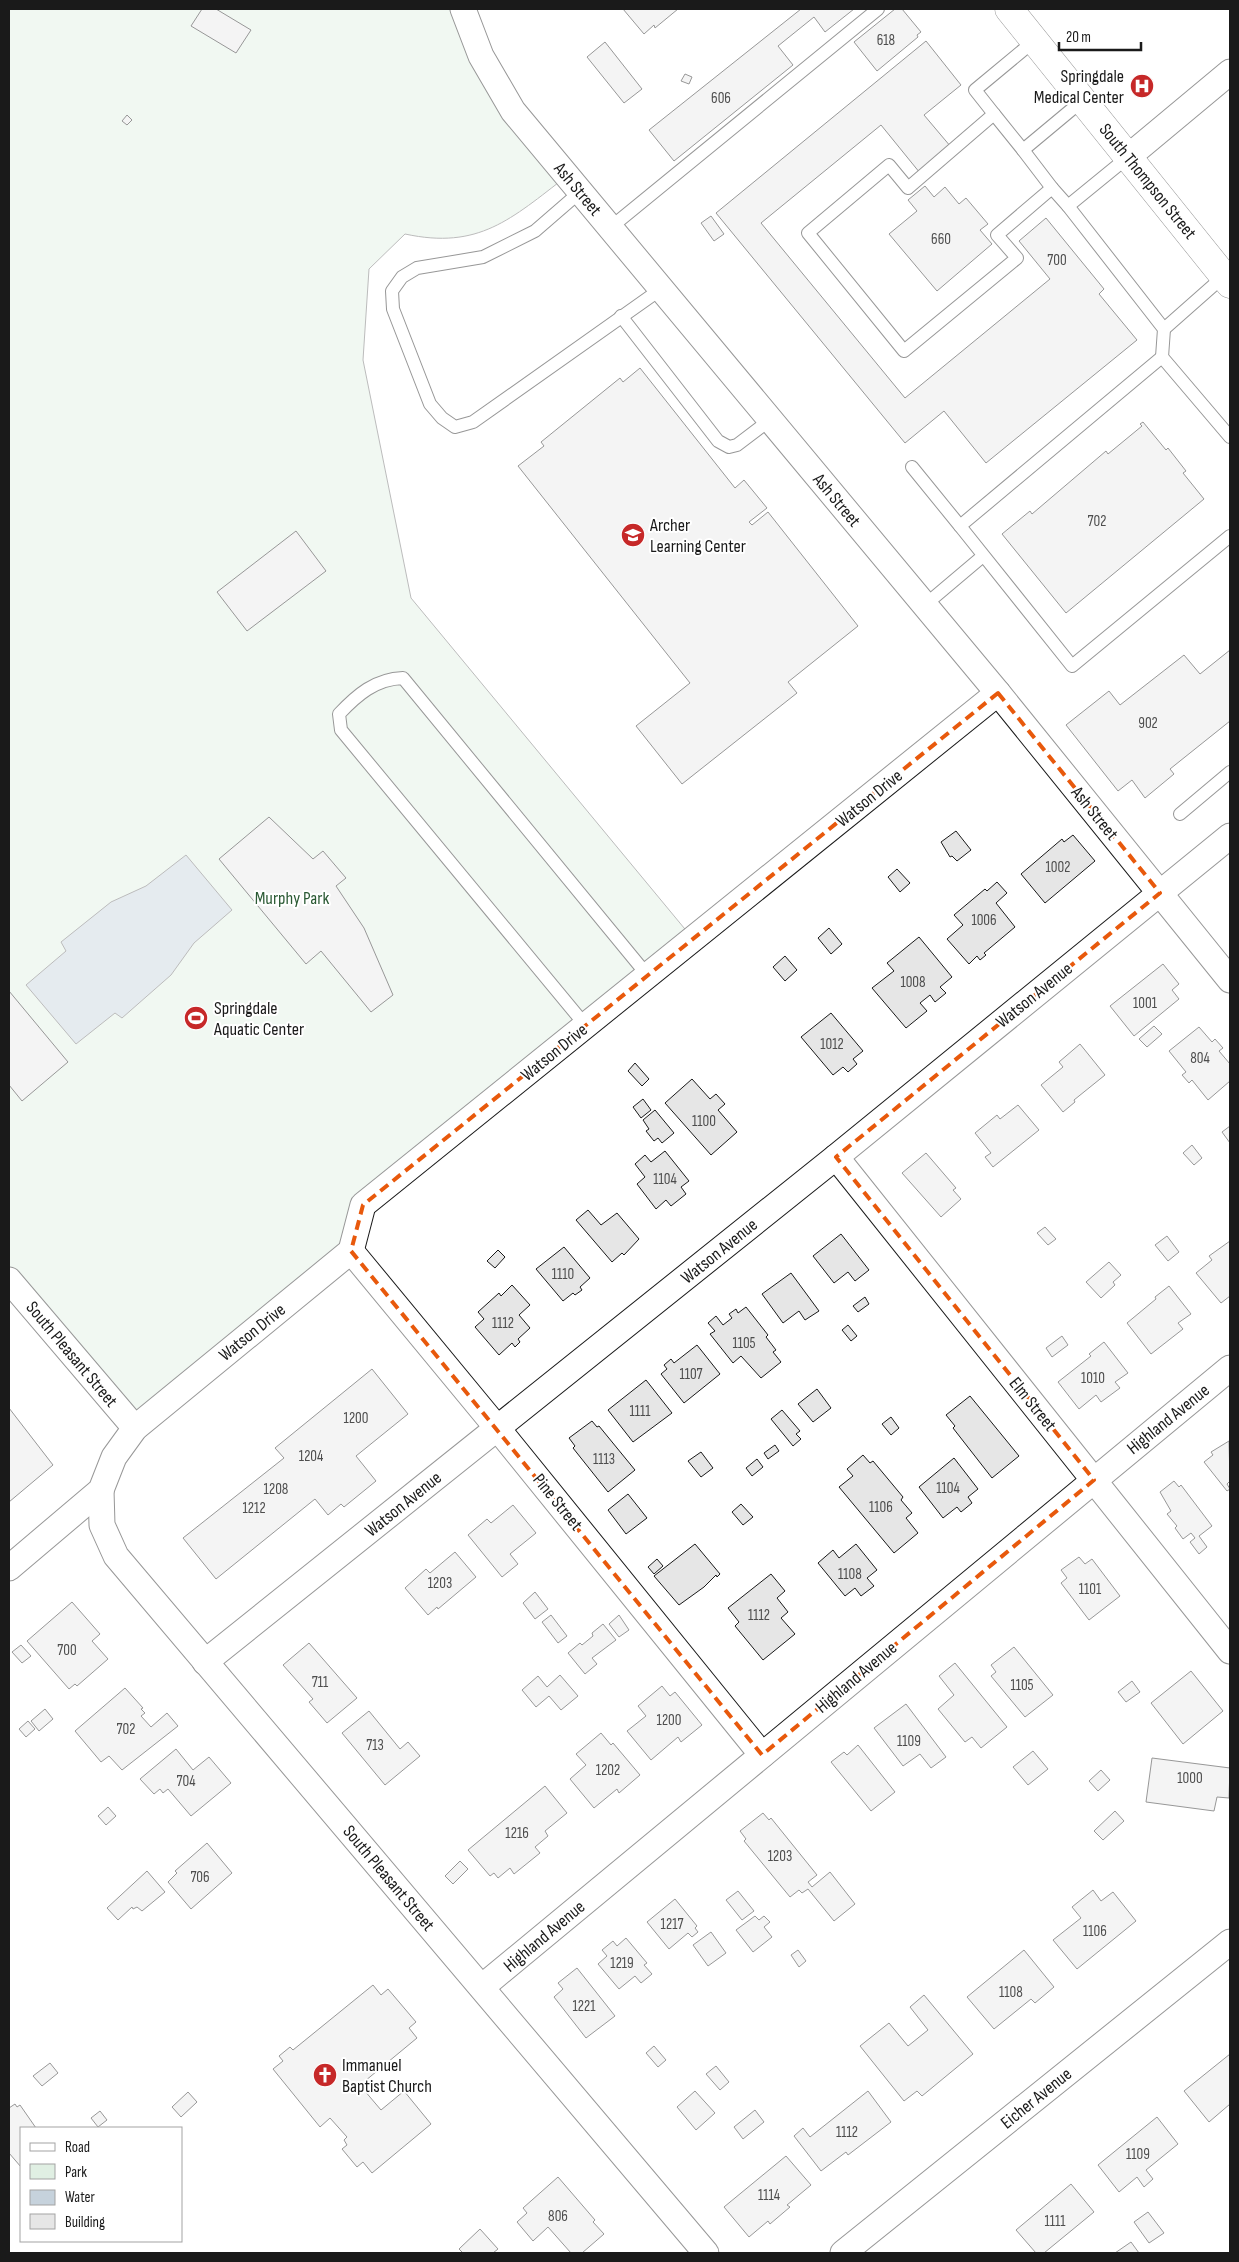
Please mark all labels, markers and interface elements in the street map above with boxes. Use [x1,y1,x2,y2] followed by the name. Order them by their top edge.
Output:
[1059,20,1142,52] scale bar
[1066,28,1091,47] text: 20 m
[877,31,895,50] house number: 618
[1034,66,1124,108] place label: Springdale Medical Center
[1129,73,1155,99] hospital icon: Springdale Medical Center
[711,89,731,108] house number: 606
[1095,119,1201,244] street label: South Thompson Street
[549,158,606,221] street label: Ash Street
[931,230,951,249] house number: 660
[1047,251,1067,270] house number: 700
[808,469,865,532] street label: Ash Street
[1088,512,1106,531] house number: 702
[649,515,746,557] place label: Archer Learning Center
[620,522,646,548] school or university icon: Archer Learning Center
[1138,714,1158,733] house number: 902
[832,765,907,832] street label: Watson Drive
[1066,782,1123,845] street label: Ash Street
[1046,858,1070,877] house number: 1002
[255,888,329,909] park label: Murphy Park
[971,911,997,930] house number: 1006
[992,958,1077,1033] street label: Watson Avenue
[900,973,926,992] house number: 1008
[1133,994,1158,1013] house number: 1001
[213,998,304,1040] place label: Springdale Aquatic Center
[183,1005,209,1031] sports icon: Springdale Aquatic Center
[517,1019,592,1086] street label: Watson Drive
[820,1035,844,1054] house number: 1012
[1190,1049,1210,1068] house number: 804
[692,1112,716,1131] house number: 1100
[653,1170,677,1189] house number: 1104
[677,1214,762,1289] street label: Watson Avenue
[552,1265,574,1284] house number: 1110
[21,1297,122,1412] street label: South Pleasant Street
[215,1299,290,1366] street label: Watson Drive
[492,1314,514,1333] house number: 1112
[732,1334,756,1353] house number: 1105
[679,1365,703,1384] house number: 1107
[1081,1369,1105,1388] house number: 1010
[1005,1373,1061,1436] street label: Elm Street
[1123,1380,1214,1459] street label: Highland Avenue
[629,1402,651,1421] house number: 1111
[344,1409,368,1428] house number: 1200
[299,1447,323,1466] house number: 1204
[593,1450,615,1469] house number: 1113
[361,1467,446,1542] street label: Watson Avenue
[528,1470,587,1535] street label: Pine Street
[936,1479,960,1498] house number: 1104
[264,1480,288,1499] house number: 1208
[869,1498,893,1517] house number: 1106
[242,1499,266,1518] house number: 1212
[838,1565,862,1584] house number: 1108
[428,1574,452,1593] house number: 1203
[1079,1580,1102,1599] house number: 1101
[748,1606,770,1625] house number: 1112
[811,1637,901,1717] street label: Highland Avenue
[57,1641,77,1660] house number: 700
[312,1673,329,1692] house number: 711
[1010,1676,1034,1695] house number: 1105
[657,1711,681,1730] house number: 1200
[117,1720,135,1739] house number: 702
[897,1732,921,1751] house number: 1109
[366,1736,384,1755] house number: 713
[596,1761,620,1780] house number: 1202
[1177,1769,1203,1788] house number: 1000
[177,1772,195,1791] house number: 704
[338,1821,439,1936] street label: South Pleasant Street
[505,1824,529,1843] house number: 1216
[768,1847,792,1866] house number: 1203
[190,1868,210,1887] house number: 706
[499,1896,589,1976] street label: Highland Avenue
[661,1915,683,1934] house number: 1217
[1083,1922,1107,1941] house number: 1106
[610,1954,634,1973] house number: 1219
[999,1983,1023,2002] house number: 1108
[572,1997,596,2016] house number: 1221
[342,2055,432,2097] place label: Immanuel Baptist Church
[312,2062,338,2088] church icon: Immanuel Baptist Church
[997,2063,1076,2133] street label: Eicher Avenue
[836,2123,858,2142] house number: 1112
[20,2127,182,2242] legend
[65,2138,90,2157] text: Road
[1126,2145,1150,2164] house number: 1109
[65,2163,87,2182] text: Park
[758,2186,780,2205] house number: 1114
[65,2188,96,2207] text: Water
[548,2207,568,2226] house number: 806
[1044,2212,1066,2231] house number: 1111
[65,2213,105,2232] text: Building

